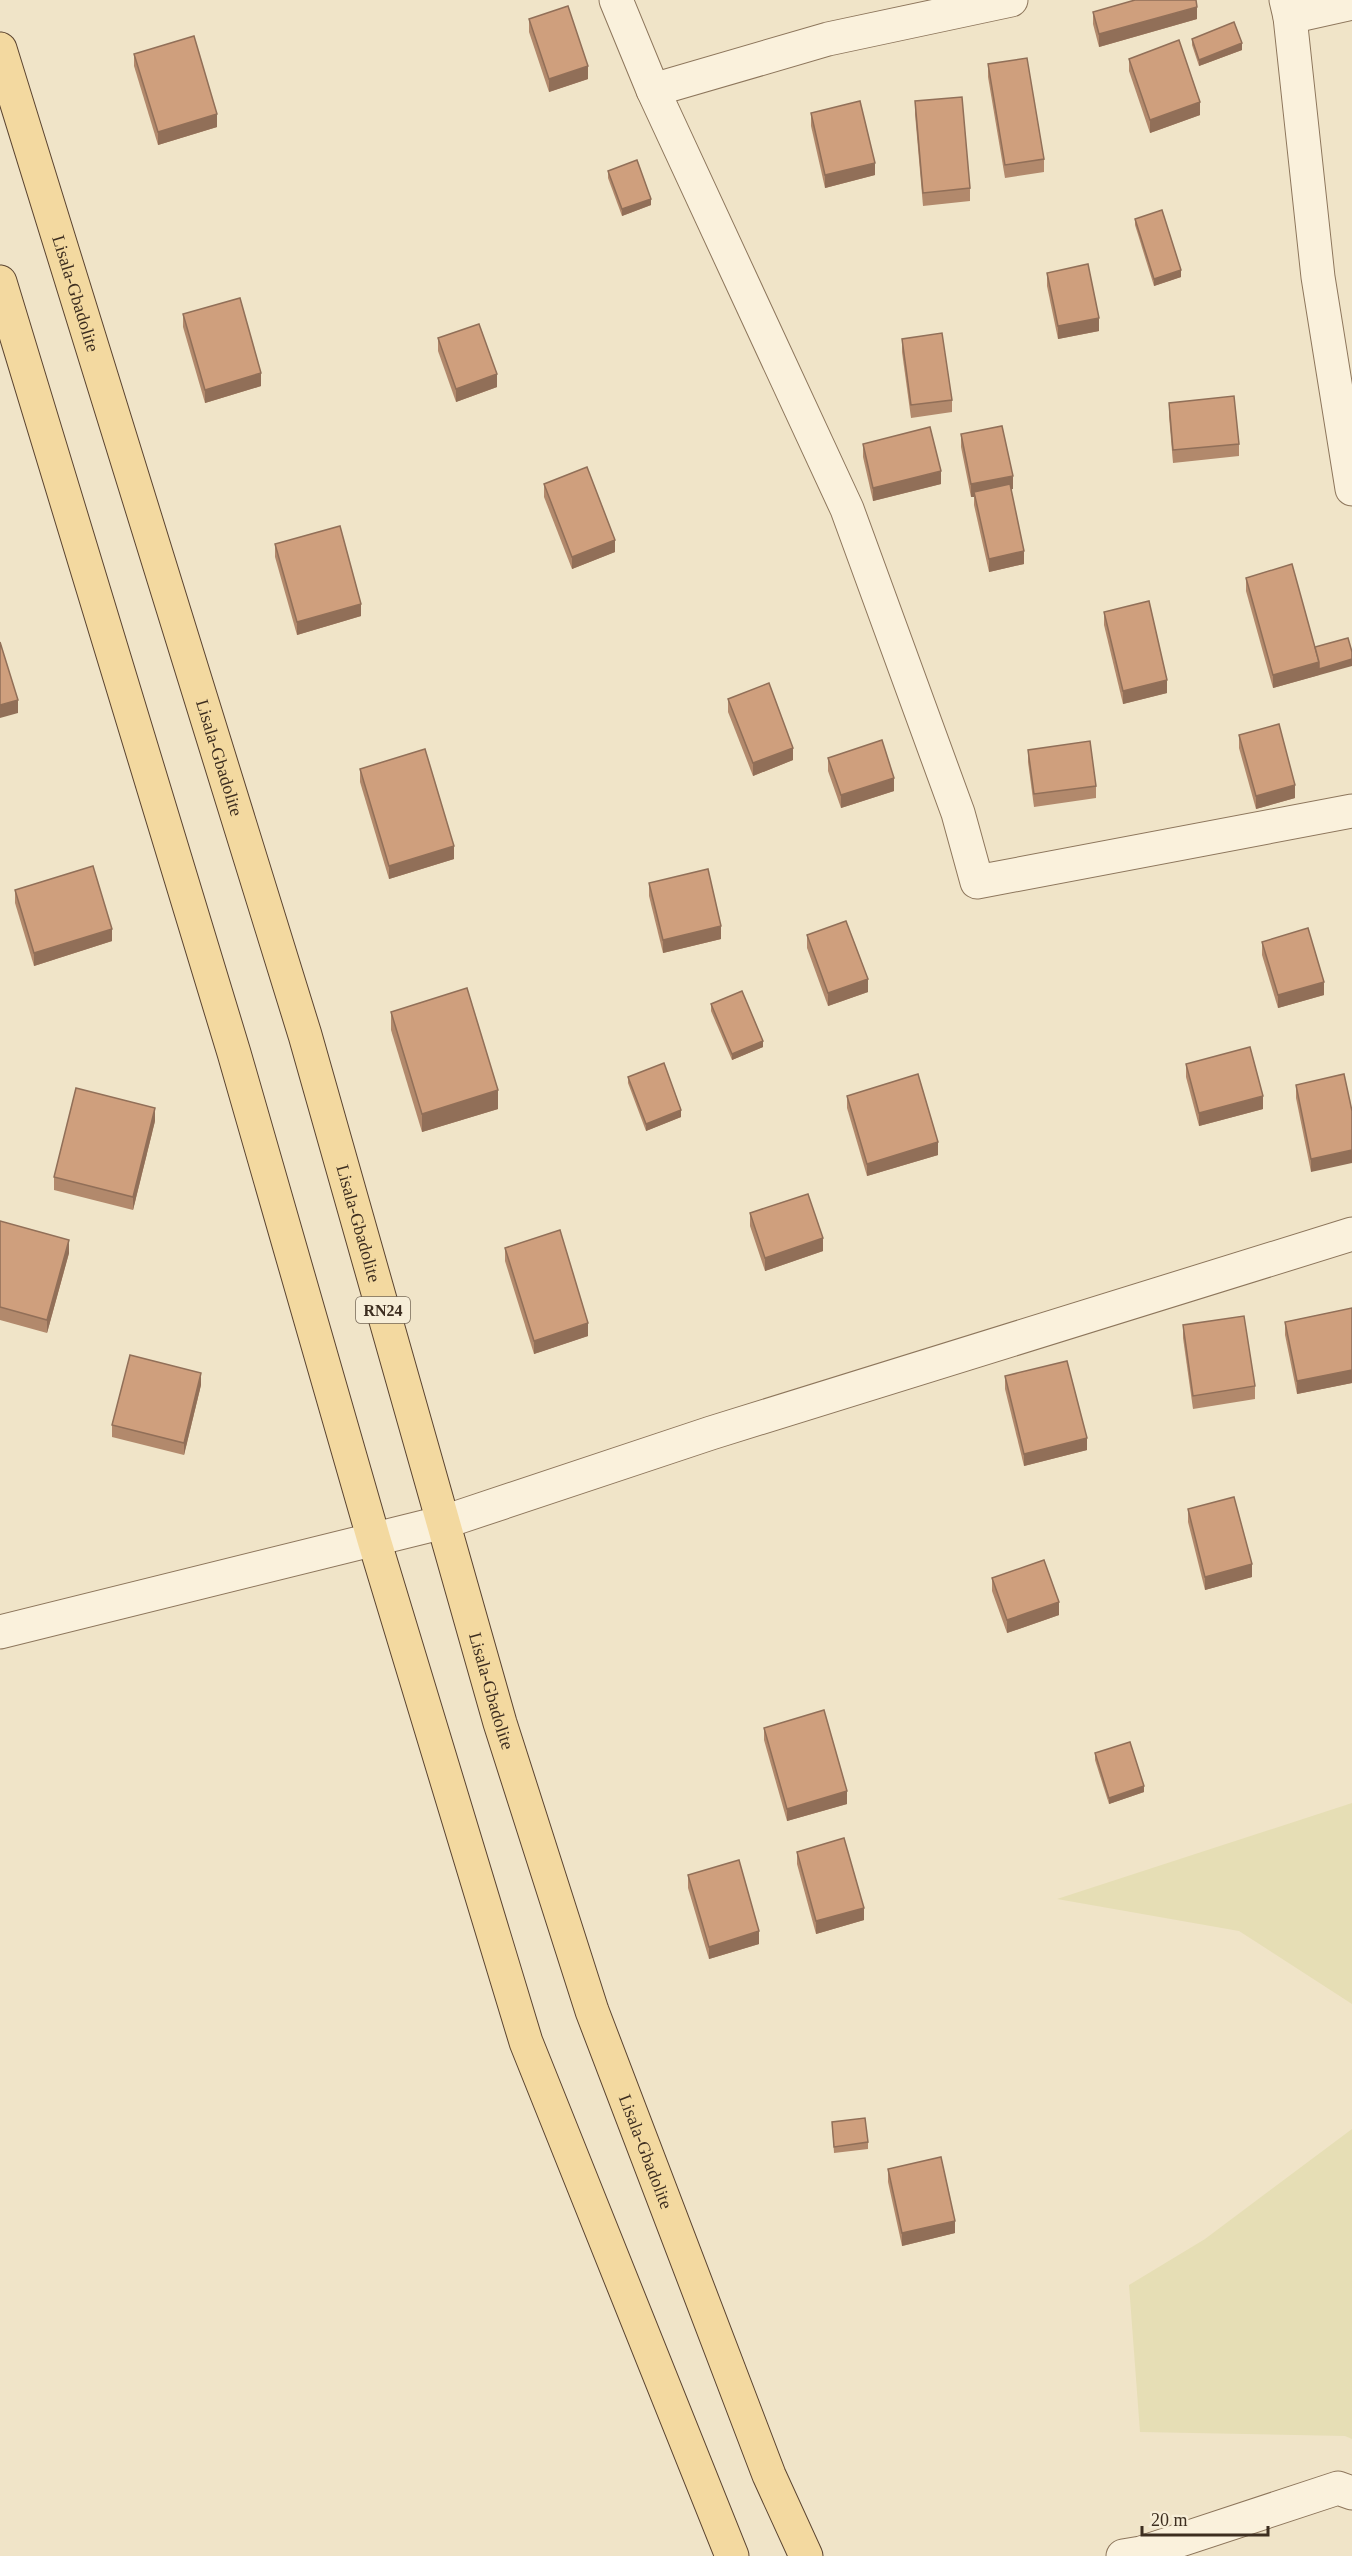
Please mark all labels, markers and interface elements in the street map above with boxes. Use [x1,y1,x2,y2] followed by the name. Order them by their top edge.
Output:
[48,233,103,354] street label: Lisala-Gbadolite
[192,697,247,819] street label: Lisala-Gbadolite
[332,1163,385,1284] street label: Lisala-Gbadolite
[356,1297,410,1323] road number: RN24
[465,1630,518,1752] street label: Lisala-Gbadolite
[615,2091,677,2212] street label: Lisala-Gbadolite
[1142,2499,1268,2537] scale bar
[1151,2510,1188,2530] text: 20 m

